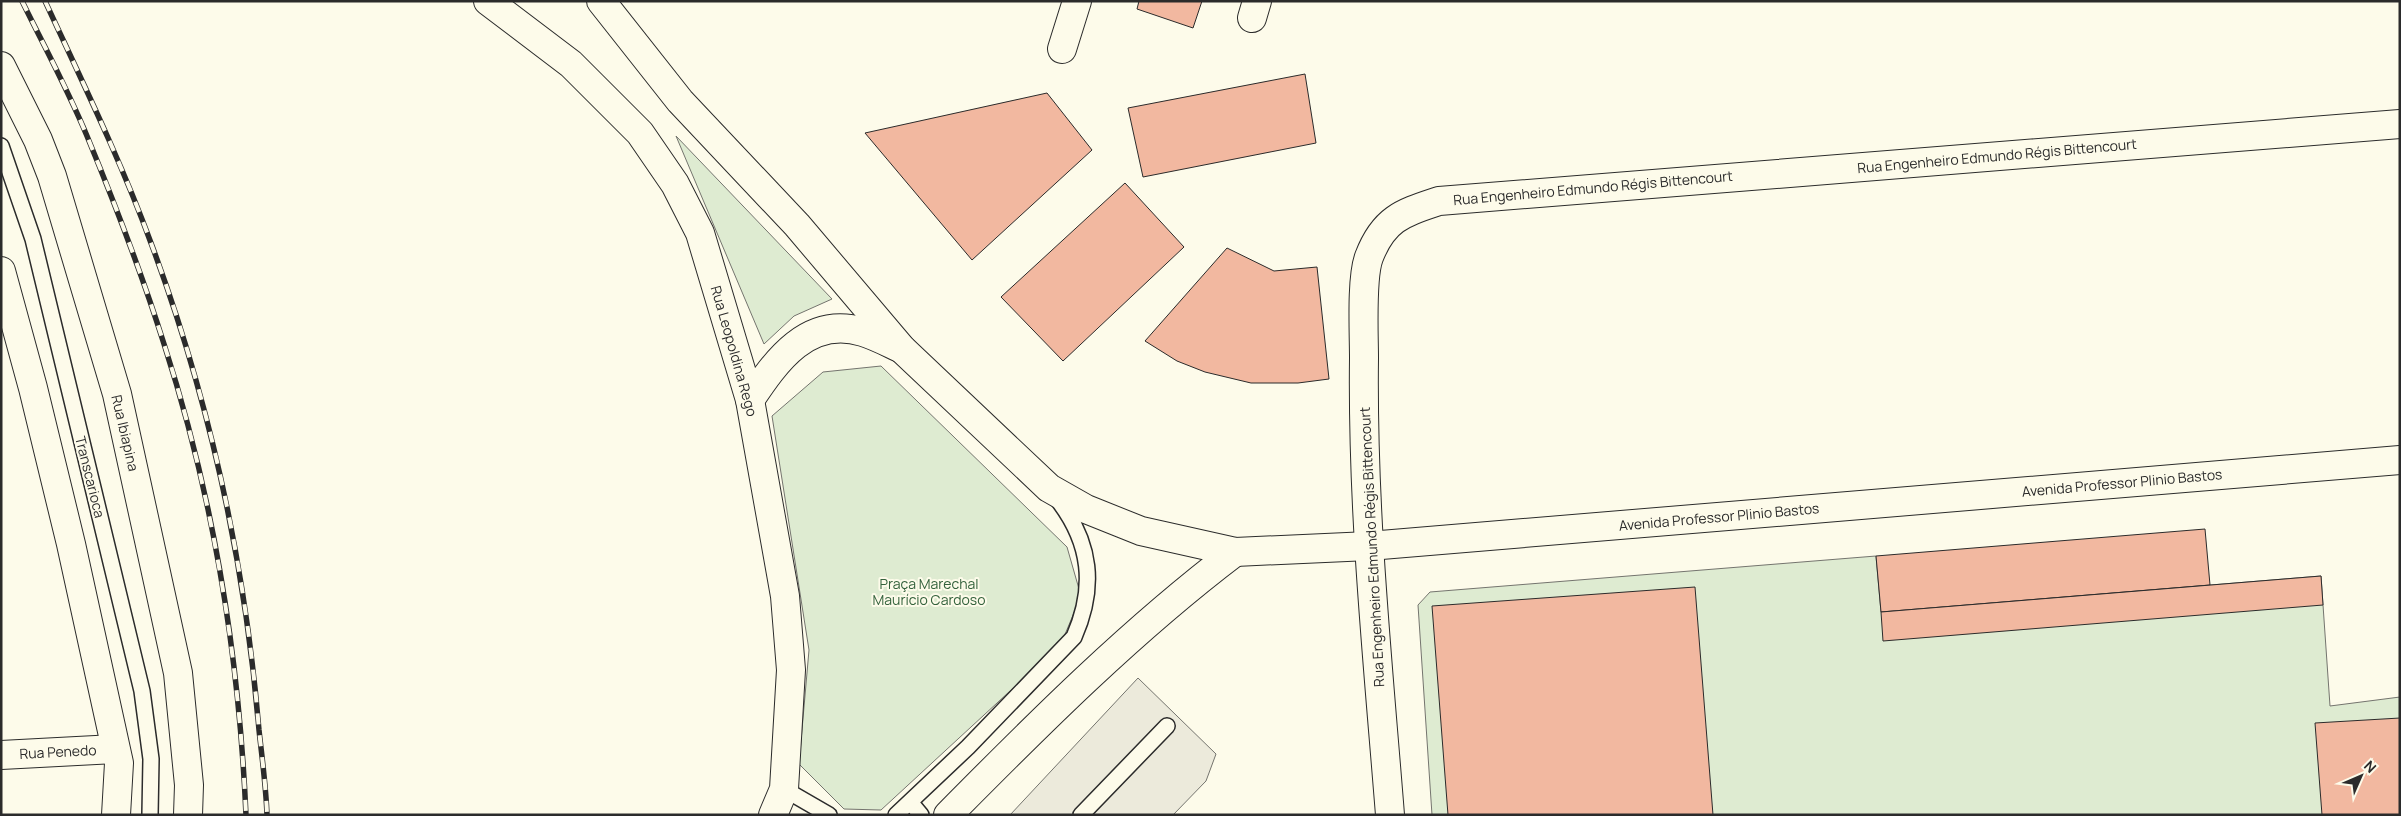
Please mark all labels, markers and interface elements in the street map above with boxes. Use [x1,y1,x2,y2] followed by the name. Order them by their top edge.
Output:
[1856,134,2138,177] street label: Rua Engenheiro Edmundo Régis Bittencourt
[1452,166,1734,209] street label: Rua Engenheiro Edmundo Régis Bittencourt
[707,283,762,418] street label: Rua Leopoldina Rego
[107,393,144,473] street label: Rua Ibiapina
[1355,406,1388,688] street label: Rua Engenheiro Edmundo Régis Bittencourt
[71,434,110,520] street label: Transcarioca
[2021,464,2223,501] street label: Avenida Professor Plinio Bastos
[1618,498,1820,535] street label: Avenida Professor Plinio Bastos
[873,574,985,609] park label: Praça Marechal Maurício Cardoso
[19,740,97,763] street label: Rua Penedo
[2336,751,2386,801] north arrow
[2360,756,2381,777] text: N

